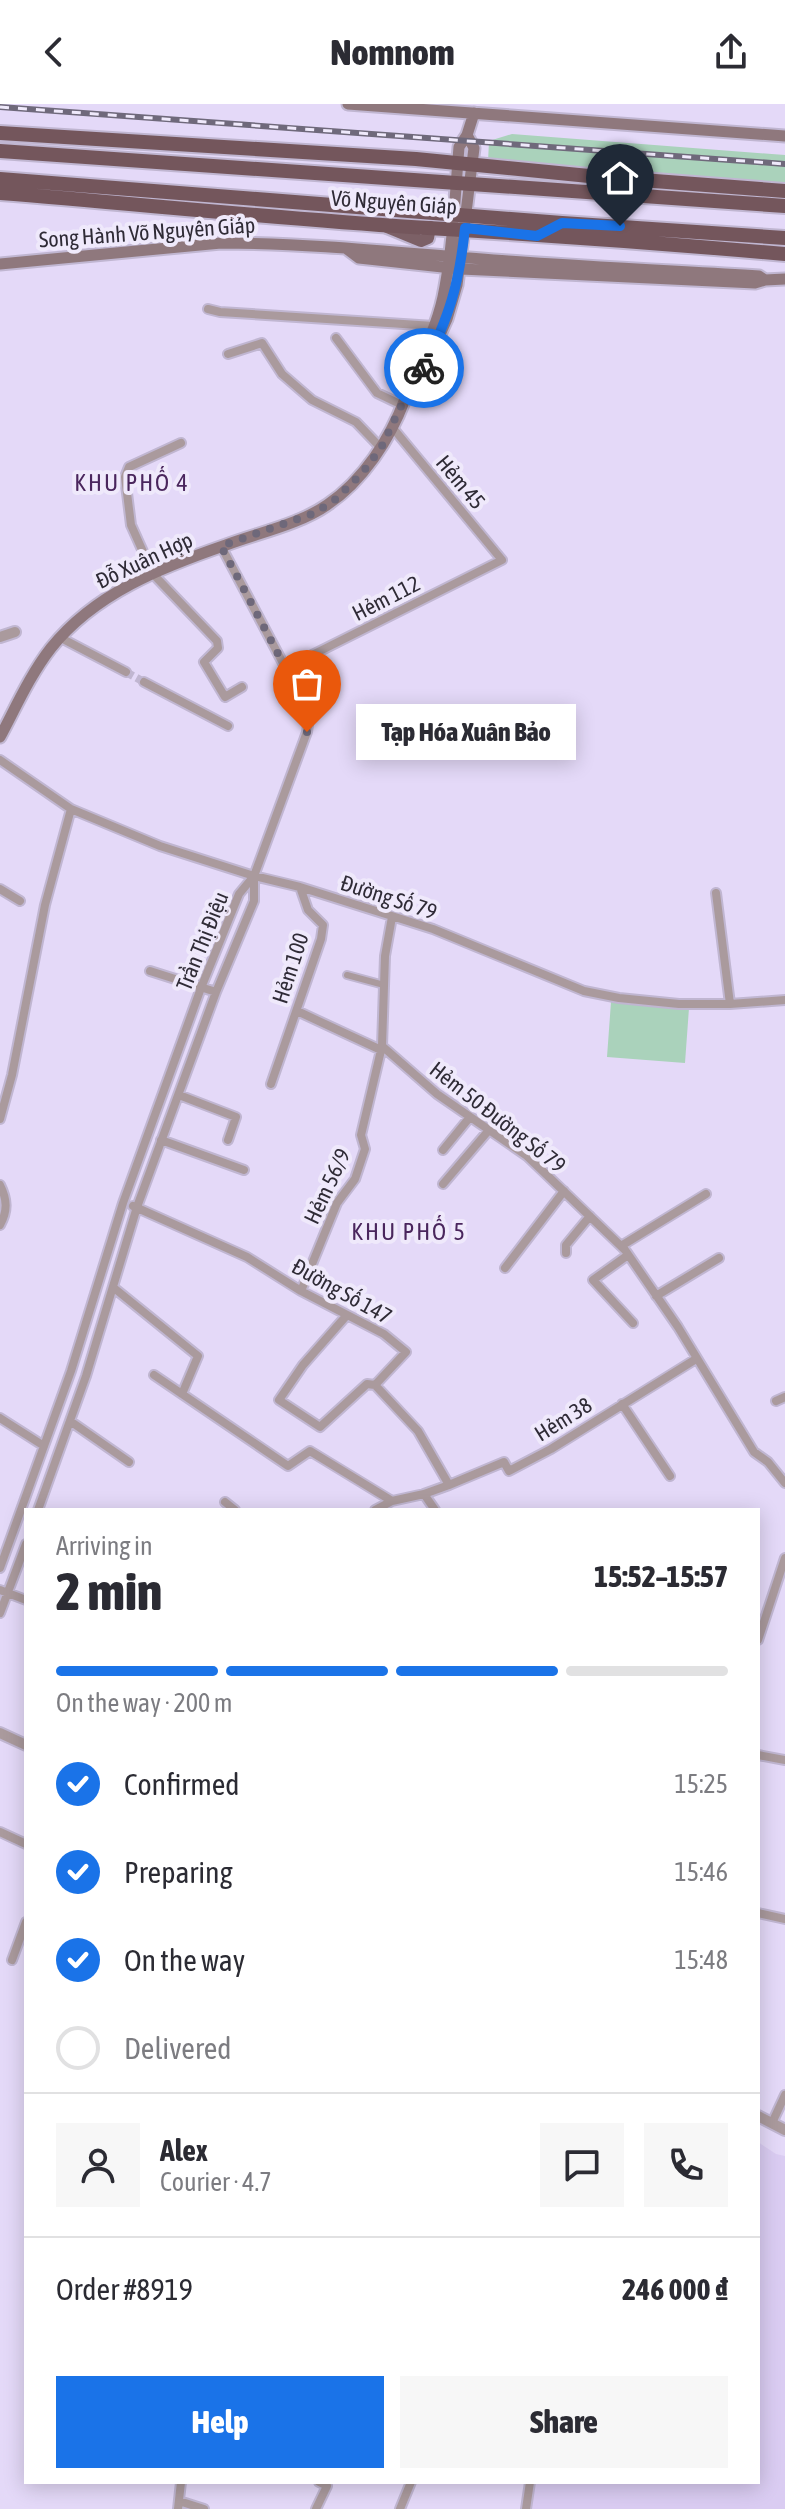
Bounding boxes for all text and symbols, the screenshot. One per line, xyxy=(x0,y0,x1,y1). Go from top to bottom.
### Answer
icon: back xyxy=(32,30,76,74)
icon: share xyxy=(709,30,753,74)
text: Nomnom xyxy=(330,31,455,73)
pin xyxy=(586,144,654,226)
icon: home xyxy=(598,156,642,200)
street label: Võ Nguyên Giáp xyxy=(330,185,458,219)
street label: Song Hành Võ Nguyên Giáp xyxy=(38,211,256,253)
courier xyxy=(384,328,464,408)
icon: bike xyxy=(402,346,446,390)
street label: Hẻm 45 xyxy=(431,450,491,514)
district label: KHU PHỐ 4 xyxy=(74,466,190,496)
street label: Đỗ Xuân Hợp xyxy=(92,526,196,594)
street label: Hẻm 112 xyxy=(348,570,424,626)
pin xyxy=(273,650,341,732)
icon: bag xyxy=(285,662,329,706)
callout: Tạp Hóa Xuân Bảo xyxy=(355,704,575,760)
text: Tạp Hóa Xuân Bảo xyxy=(381,717,551,747)
street label: Đường Số 79 xyxy=(338,869,440,925)
street label: Trần Thị Điệu xyxy=(170,888,234,994)
street label: Hẻm 100 xyxy=(266,929,314,1007)
street label: Hẻm 50 Đường Số 79 xyxy=(425,1056,571,1178)
street label: Hẻm 56/9 xyxy=(298,1144,356,1228)
district label: KHU PHỐ 5 xyxy=(351,1215,467,1245)
street label: Đường Số 147 xyxy=(288,1253,396,1329)
street label: Hẻm 38 xyxy=(530,1391,596,1447)
text: Arriving in xyxy=(56,1531,153,1561)
text: 15:52–15:57 xyxy=(594,1559,728,1593)
text: 2 min xyxy=(56,1561,162,1621)
text: On the way · 200 m xyxy=(56,1688,233,1718)
icon: check xyxy=(56,1762,100,1806)
text: Confirmed xyxy=(124,1767,239,1801)
text: 15:25 xyxy=(674,1769,728,1799)
icon: check xyxy=(56,1850,100,1894)
text: Preparing xyxy=(124,1855,233,1889)
text: 15:46 xyxy=(674,1857,728,1887)
icon: check xyxy=(56,1938,100,1982)
text: On the way xyxy=(124,1943,245,1977)
text: 15:48 xyxy=(674,1945,728,1975)
text: Delivered xyxy=(124,2031,232,2065)
button: person xyxy=(56,2123,140,2207)
button: chat xyxy=(540,2123,624,2207)
button: phone xyxy=(644,2123,728,2207)
text: Alex xyxy=(160,2133,208,2167)
text: Courier · 4.7 xyxy=(160,2167,271,2197)
text: Order #8919 xyxy=(56,2272,193,2306)
text: 246 000 ₫ xyxy=(622,2272,728,2306)
button: Help xyxy=(56,2376,384,2468)
button: Share xyxy=(400,2376,728,2468)

